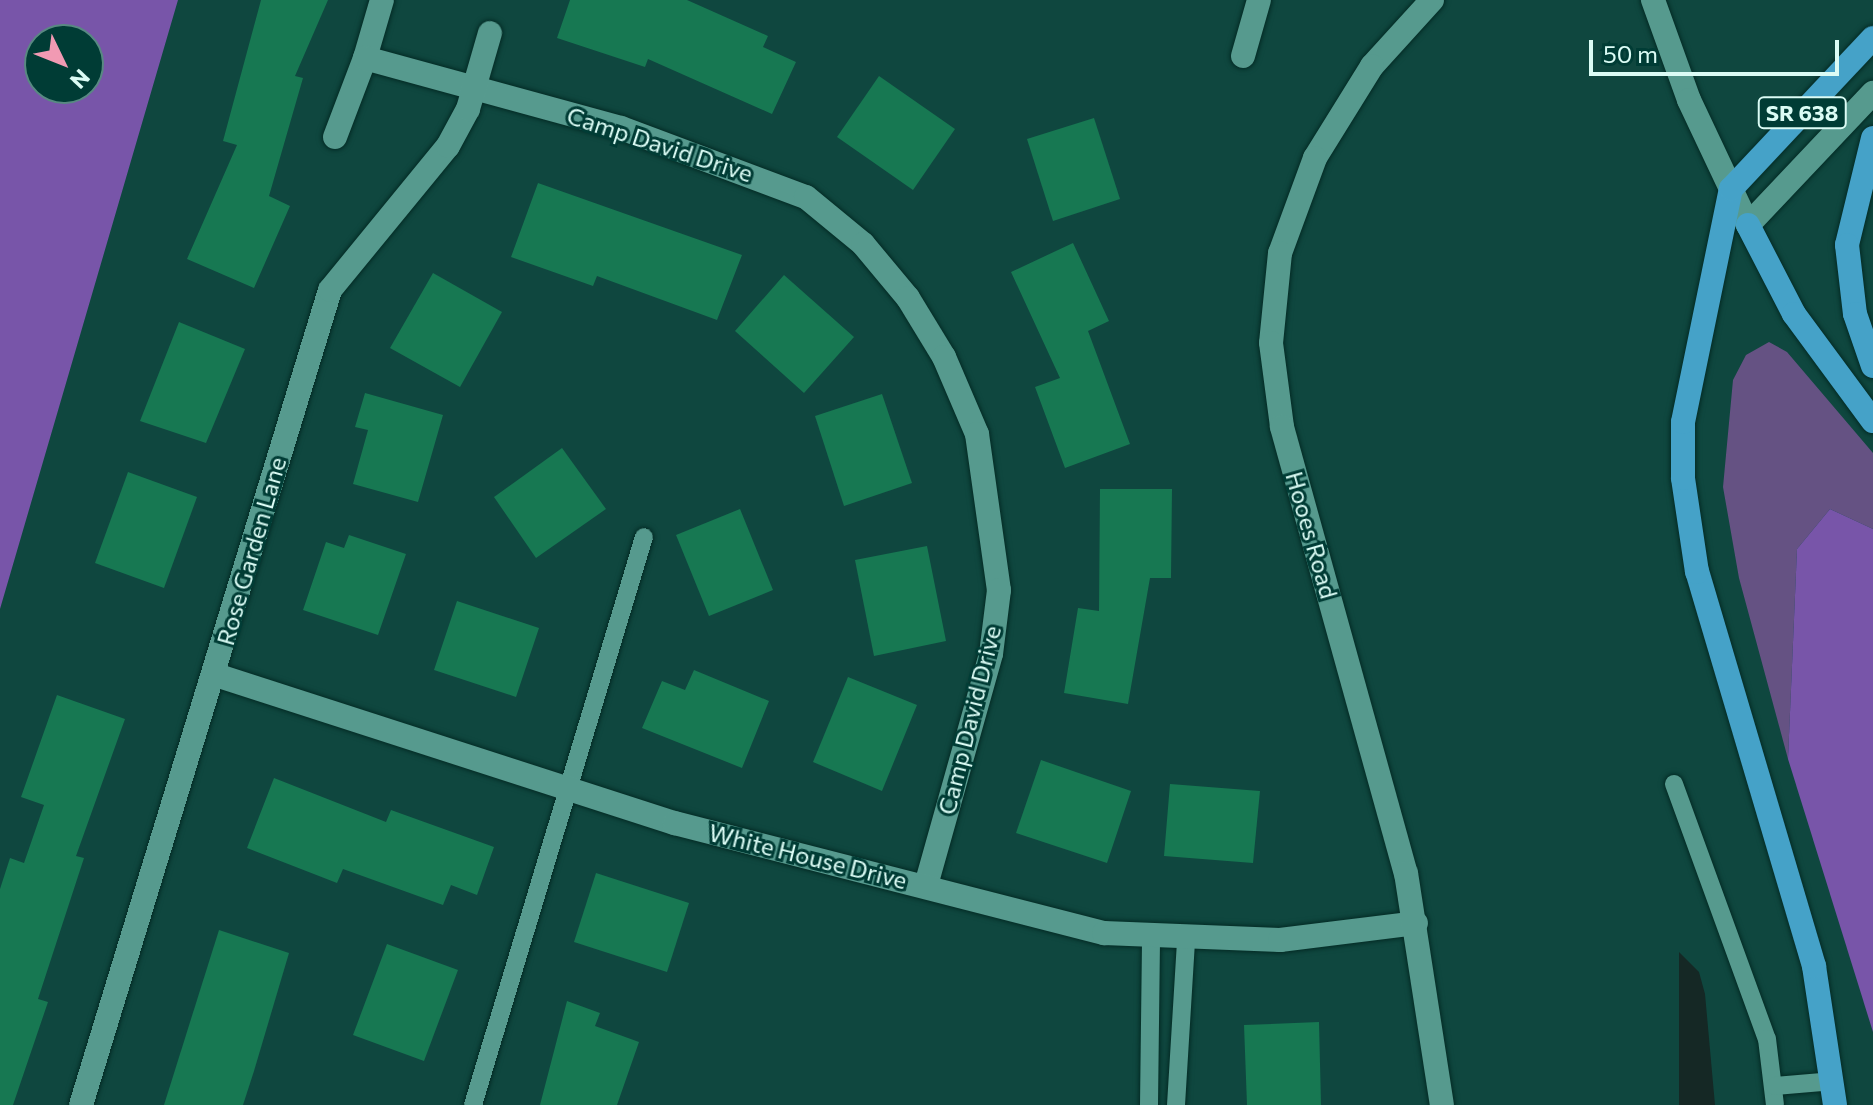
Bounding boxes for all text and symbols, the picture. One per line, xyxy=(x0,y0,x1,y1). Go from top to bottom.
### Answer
north arrow xyxy=(24,24,104,104)
scale bar xyxy=(1593,24,1843,74)
text: 50 m xyxy=(1603,39,1658,68)
text: N xyxy=(65,64,96,95)
road number: SR 638 xyxy=(1756,95,1848,131)
street label: Camp David Drive xyxy=(563,100,757,188)
street label: Rose Garden Lane xyxy=(210,454,292,648)
street label: Hooes Road xyxy=(1280,468,1344,602)
street label: Camp David Drive xyxy=(932,623,1006,817)
street label: White House Drive xyxy=(706,817,910,895)

